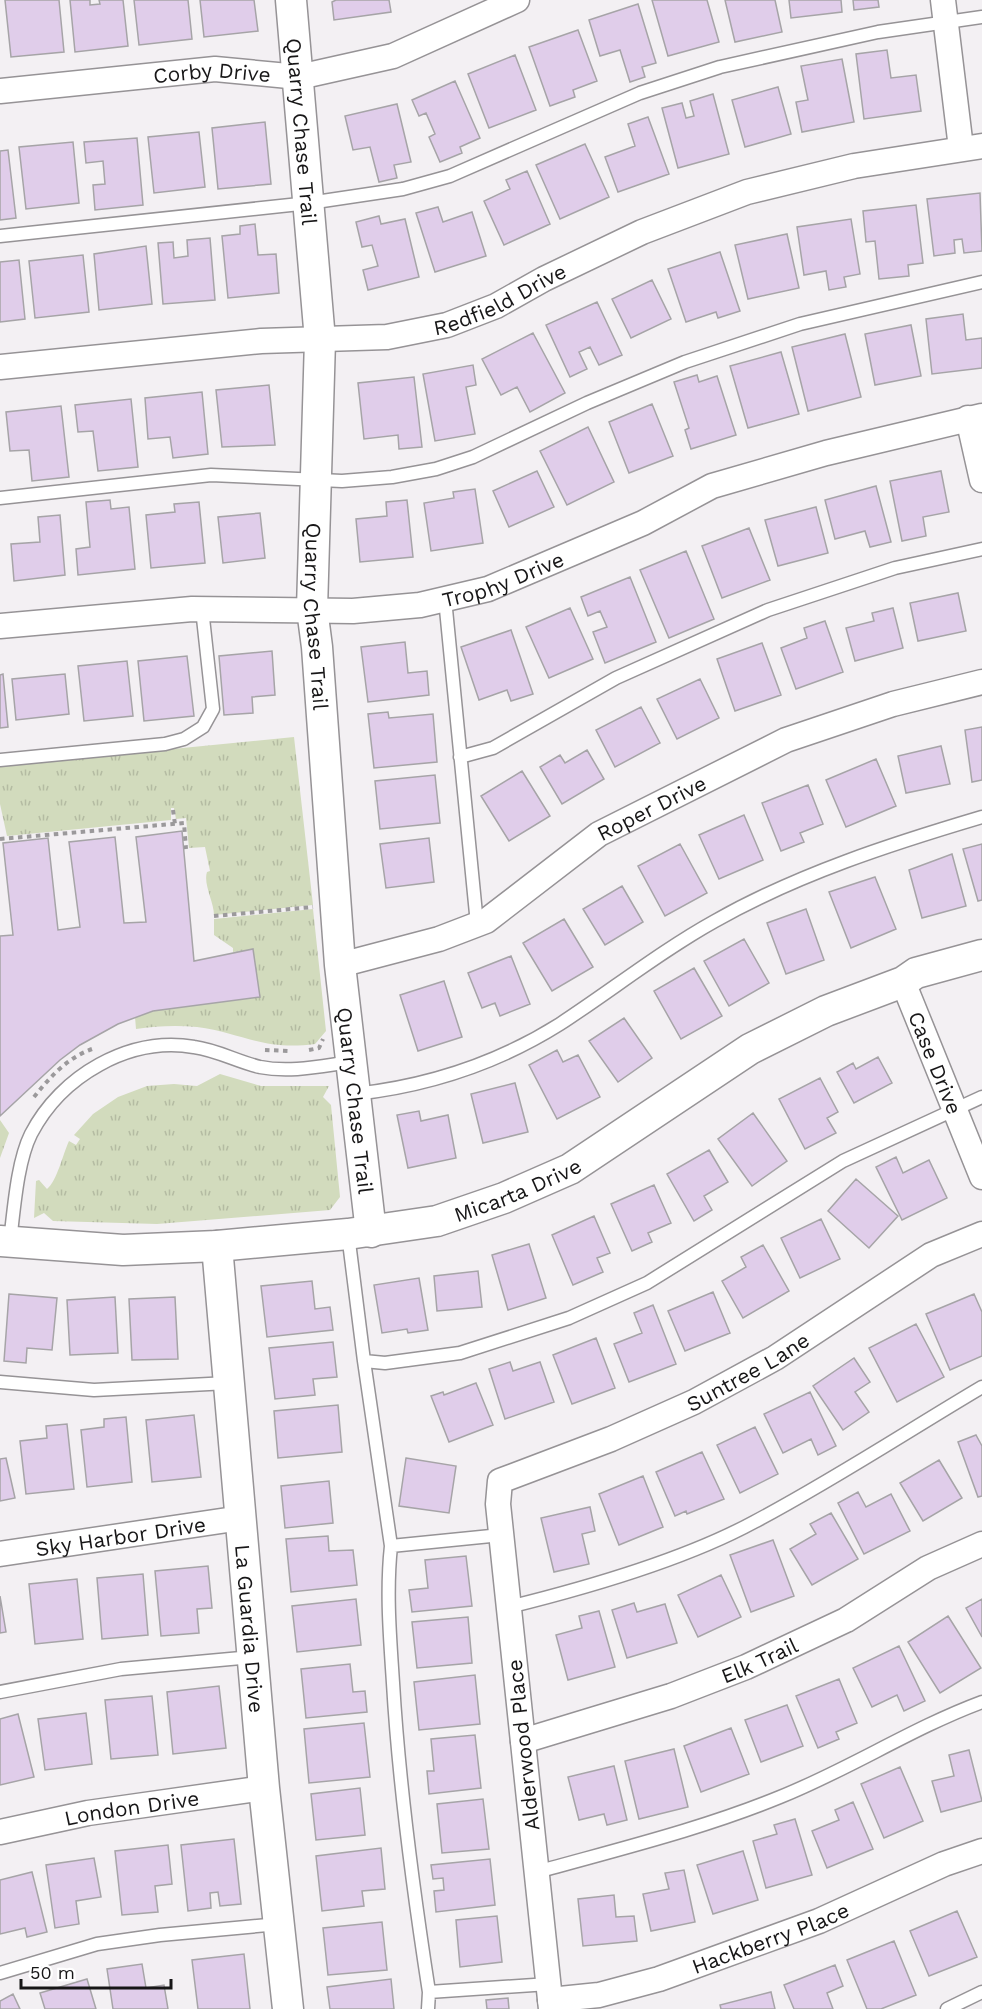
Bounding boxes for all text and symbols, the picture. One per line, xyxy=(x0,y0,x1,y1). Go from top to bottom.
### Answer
street label: Quarry Chase Trail xyxy=(282,37,323,227)
street label: Corby Drive xyxy=(152,56,272,88)
street label: Redfield Drive xyxy=(431,258,570,340)
street label: Quarry Chase Trail xyxy=(299,522,334,712)
street label: Trophy Drive xyxy=(440,546,567,612)
street label: Roper Drive xyxy=(593,770,710,846)
street label: Quarry Chase Trail xyxy=(332,1006,379,1196)
street label: Case Drive xyxy=(904,1007,968,1118)
street label: Micarta Drive xyxy=(451,1153,586,1227)
street label: Suntree Lane xyxy=(682,1327,814,1416)
street label: Sky Harbor Drive xyxy=(34,1511,208,1561)
street label: La Guardia Drive xyxy=(230,1543,270,1714)
street label: Elk Trail xyxy=(717,1632,802,1688)
street label: Alderwood Place xyxy=(502,1658,544,1832)
street label: London Drive xyxy=(62,1785,201,1830)
street label: Hackberry Place xyxy=(688,1897,853,1979)
scale bar xyxy=(21,1952,171,1990)
text: 50 m xyxy=(30,1962,75,1983)

